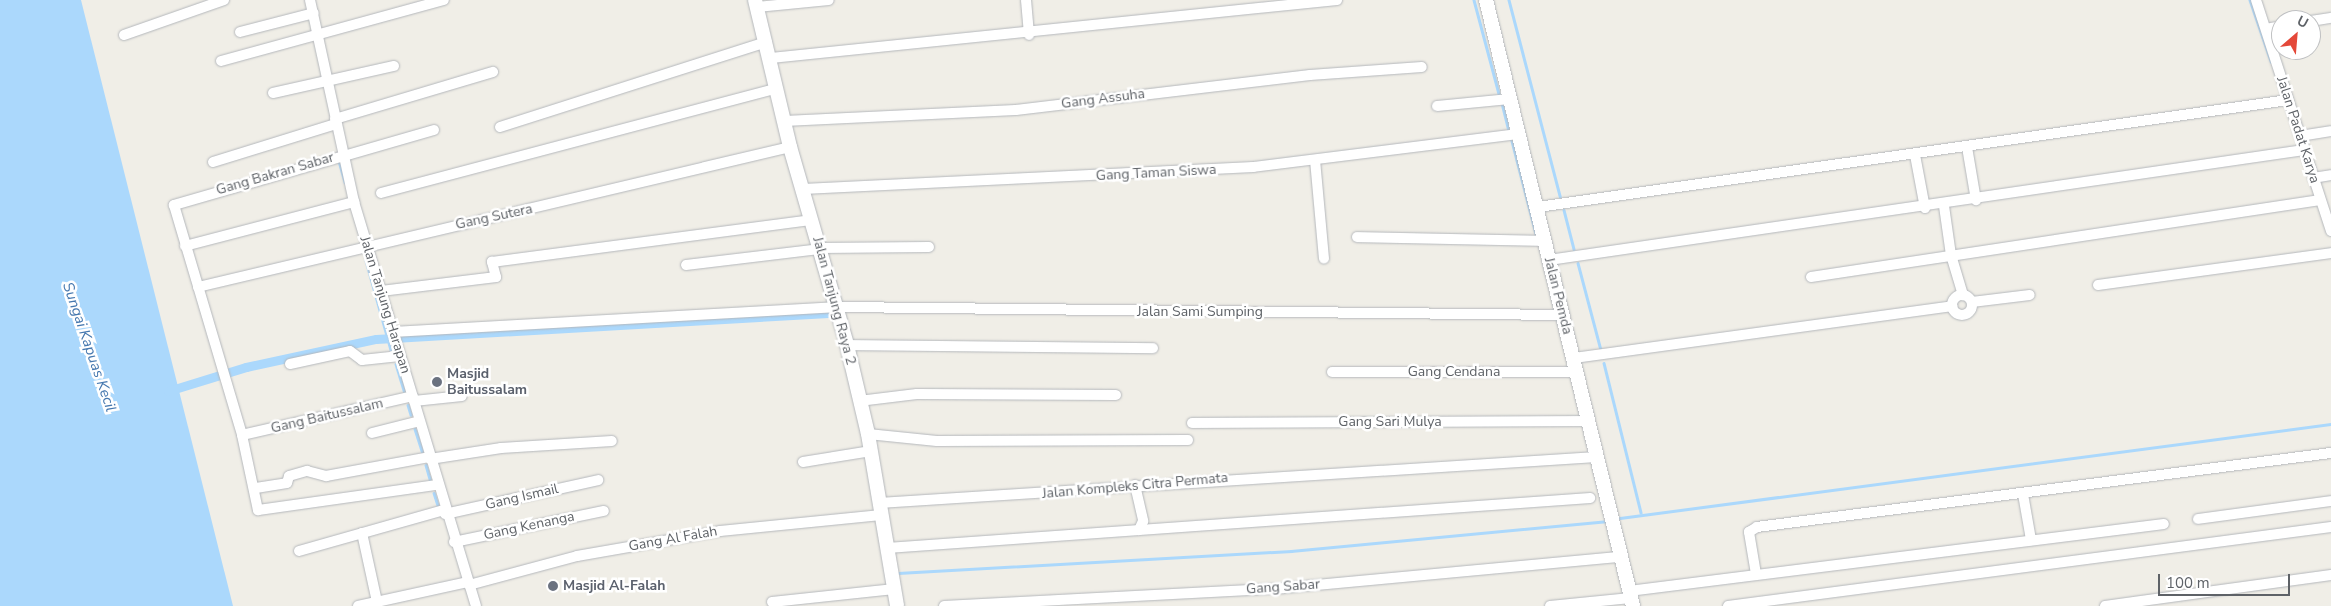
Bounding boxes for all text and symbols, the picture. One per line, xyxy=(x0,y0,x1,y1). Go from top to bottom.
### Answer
north arrow xyxy=(2271,10,2321,60)
text: U xyxy=(2294,11,2312,33)
street label: Jalan Padat Karya xyxy=(2273,75,2323,185)
street label: Gang Assuha xyxy=(1060,86,1146,112)
street label: Gang Bakran Sabar xyxy=(214,149,336,199)
street label: Gang Taman Siswa xyxy=(1095,161,1217,185)
street label: Gang Sutera xyxy=(454,201,534,233)
street label: Jalan Tanjung Harapan xyxy=(356,234,414,376)
street label: Jalan Tanjung Raya 2 xyxy=(809,235,859,367)
street label: Jalan Pemda xyxy=(1540,256,1576,336)
water label: Sungai Kapuas Kecil xyxy=(58,280,120,414)
street label: Jalan Sami Sumping xyxy=(1137,304,1263,320)
street label: Gang Cendana xyxy=(1408,364,1500,380)
place label: Masjid Baitussalam xyxy=(447,366,527,398)
marker: Masjid Baitussalam xyxy=(431,376,443,388)
street label: Gang Baitussalam xyxy=(269,395,385,437)
street label: Gang Sari Mulya xyxy=(1338,414,1442,430)
street label: Jalan Kompleks Citra Permata xyxy=(1041,470,1229,502)
street label: Gang Ismail xyxy=(484,480,560,514)
street label: Gang Kenanga xyxy=(482,508,576,544)
street label: Gang Al Falah xyxy=(627,523,719,555)
scale bar xyxy=(2161,564,2294,596)
text: 100 m xyxy=(2166,573,2210,593)
street label: Gang Sabar xyxy=(1246,576,1320,598)
place label: Masjid Al-Falah xyxy=(563,578,665,594)
marker: Masjid Al-Falah xyxy=(547,580,559,592)

